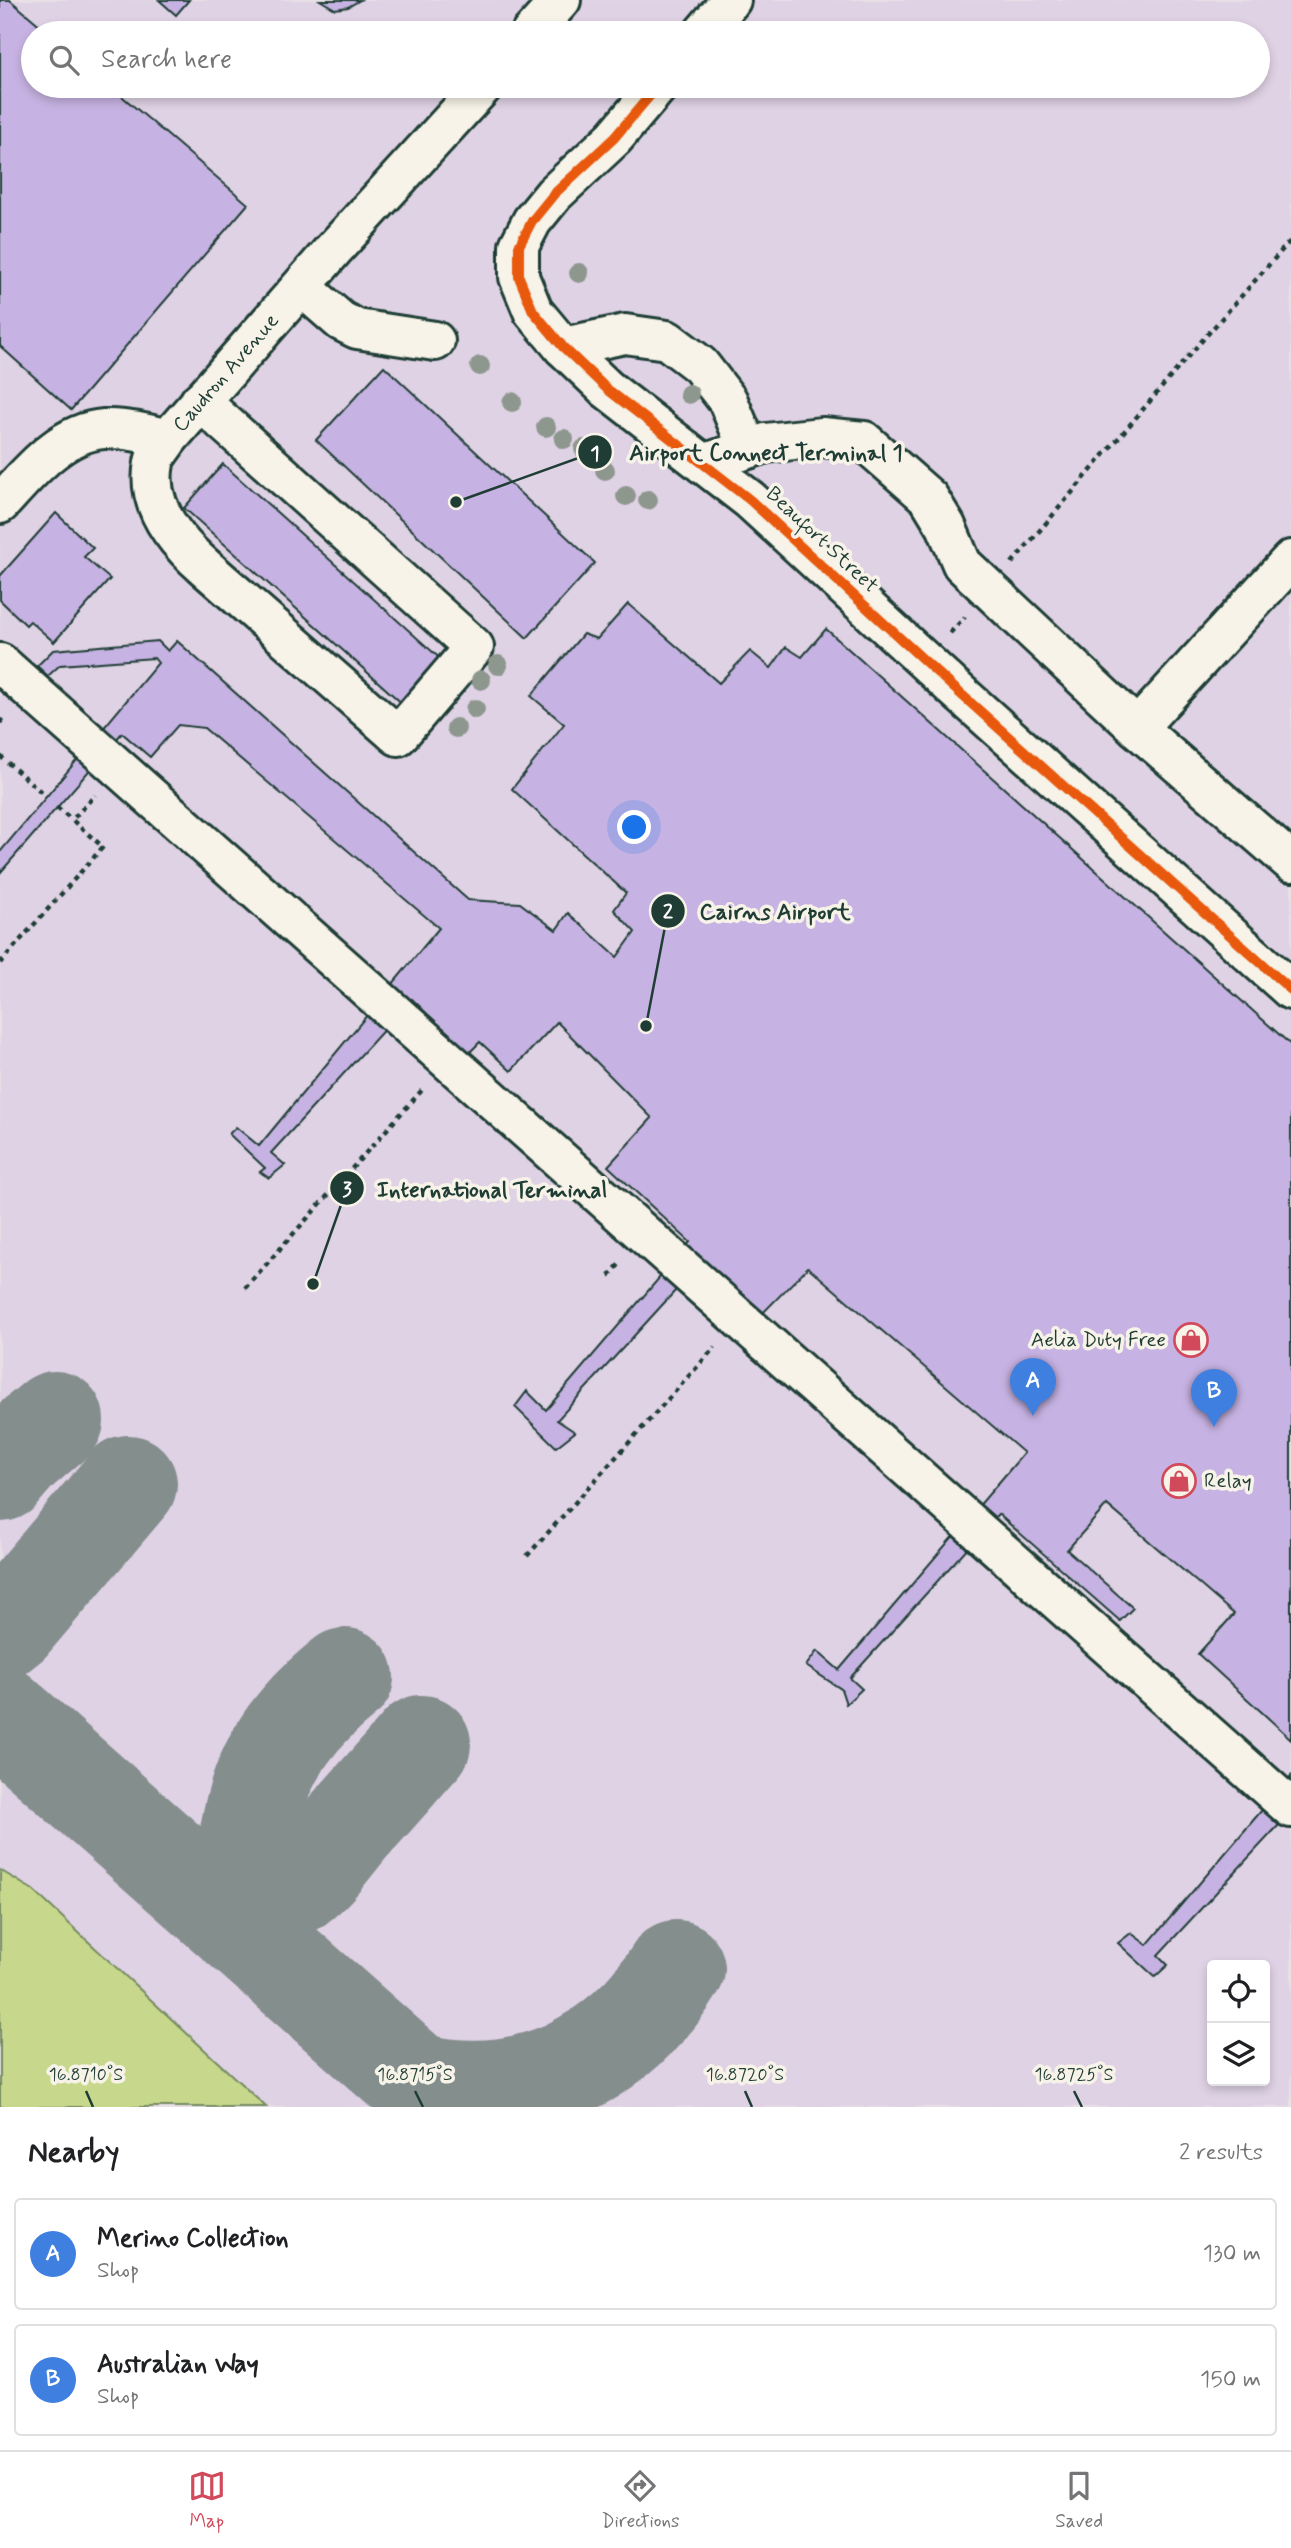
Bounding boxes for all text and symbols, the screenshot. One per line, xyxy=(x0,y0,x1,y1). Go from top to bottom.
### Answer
search box xyxy=(21,21,1270,98)
icon: search xyxy=(45,41,83,79)
text: Search here xyxy=(101,43,232,77)
street label: Caudron Avenue xyxy=(167,308,285,438)
callout: Airport Connect Terminal 1 xyxy=(578,430,919,474)
text: Airport Connect Terminal 1 xyxy=(629,439,903,469)
text: 1 xyxy=(590,440,600,468)
street label: Beaufort Street xyxy=(758,480,884,601)
your location xyxy=(617,810,651,844)
callout: Cairns Airport xyxy=(650,889,864,933)
text: 2 xyxy=(663,898,674,926)
text: Cairns Airport xyxy=(699,898,851,928)
callout: International Terminal xyxy=(329,1166,620,1210)
text: 3 xyxy=(342,1176,352,1204)
text: International Terminal xyxy=(377,1176,607,1206)
shop icon: Aelia Duty Free xyxy=(1172,1321,1210,1359)
place label: Aelia Duty Free xyxy=(1031,1326,1166,1354)
pin: A xyxy=(1010,1358,1056,1416)
pin: B xyxy=(1191,1369,1237,1427)
shop icon: Relay xyxy=(1160,1462,1198,1500)
place label: Relay xyxy=(1204,1467,1252,1495)
map controls xyxy=(1207,1960,1270,2086)
button: locate xyxy=(1207,1960,1270,2023)
button: layers xyxy=(1207,2023,1270,2086)
text: 16.8710°S xyxy=(49,2063,123,2087)
text: 16.8715°S xyxy=(377,2063,453,2087)
text: 16.8720°S xyxy=(706,2063,784,2087)
text: 16.8725°S xyxy=(1034,2063,1114,2087)
text: Nearby xyxy=(28,2133,119,2172)
text: 2 results xyxy=(1179,2138,1263,2168)
text: Merino Collection xyxy=(97,2222,289,2256)
text: A xyxy=(45,2239,61,2269)
text: 130 m xyxy=(1203,2239,1261,2269)
text: Shop xyxy=(97,2256,139,2286)
text: Australian Way xyxy=(97,2348,259,2382)
text: B xyxy=(46,2365,60,2395)
text: 150 m xyxy=(1200,2365,1261,2395)
text: Shop xyxy=(97,2382,139,2412)
tab: Map xyxy=(188,2467,226,2534)
tab: Directions xyxy=(601,2467,680,2534)
tab: Saved xyxy=(1055,2467,1103,2534)

